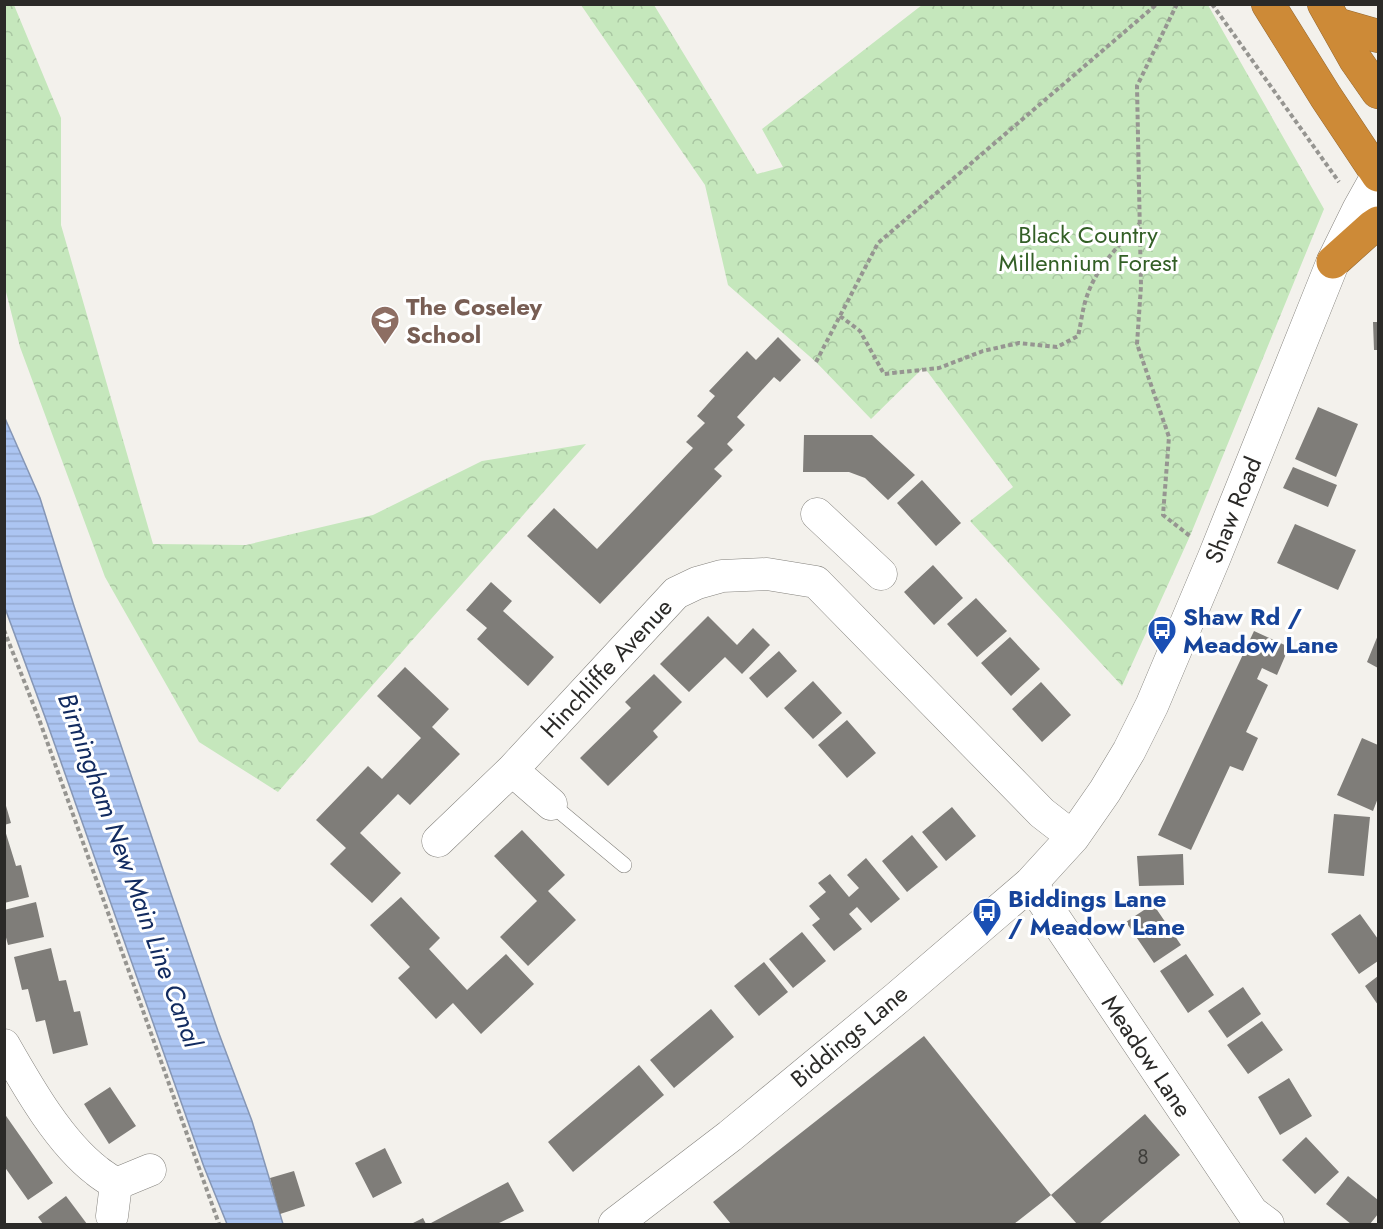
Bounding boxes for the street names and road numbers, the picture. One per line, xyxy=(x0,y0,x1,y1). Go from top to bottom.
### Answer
street label: Shaw Road xyxy=(1196,451,1270,569)
street label: Hinchliffe Avenue xyxy=(532,590,680,746)
street label: Biddings Lane xyxy=(783,976,915,1096)
street label: Meadow Lane xyxy=(1093,988,1201,1124)

